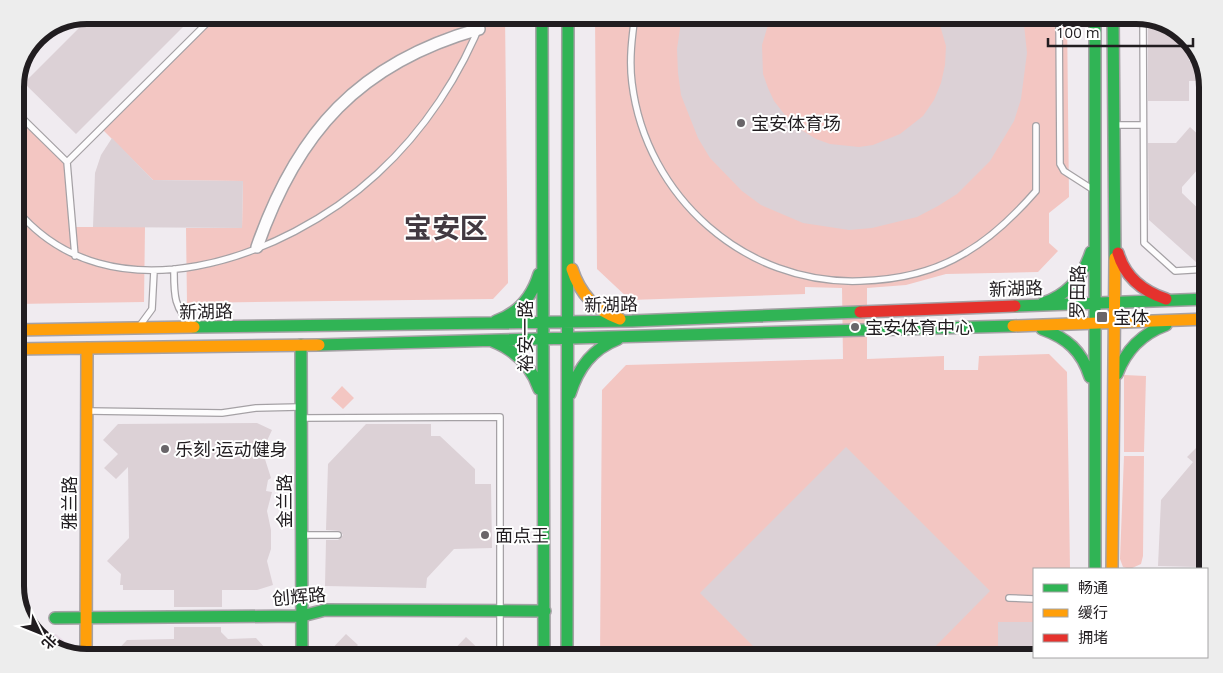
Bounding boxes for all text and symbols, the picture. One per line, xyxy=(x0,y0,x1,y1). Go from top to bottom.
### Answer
scale bar xyxy=(1048,15,1193,47)
text: 100 m xyxy=(1056,22,1100,42)
place label: 宝安体育场 xyxy=(751,111,841,135)
marker: 宝安体育场 xyxy=(735,117,747,129)
district label: 宝安区 xyxy=(404,208,488,246)
street label: 罗田路 xyxy=(1065,265,1089,319)
street label: 新湖路 xyxy=(989,275,1043,301)
street label: 新湖路 xyxy=(584,292,638,316)
street label: 新湖路 xyxy=(179,299,233,323)
street label: 裕安一路 xyxy=(513,300,537,372)
place label: 宝体 xyxy=(1113,305,1149,329)
marker: 宝体 xyxy=(1095,310,1109,324)
place label: 宝安体育中心 xyxy=(865,315,973,339)
marker: 宝安体育中心 xyxy=(849,321,861,333)
place label: 乐刻·运动健身 xyxy=(175,437,288,461)
marker: 乐刻·运动健身 xyxy=(159,443,171,455)
street label: 金兰路 xyxy=(272,474,296,528)
street label: 雅兰路 xyxy=(57,476,81,530)
place label: 面点王 xyxy=(495,523,549,547)
marker: 面点王 xyxy=(479,529,491,541)
legend xyxy=(1033,568,1208,658)
text: 畅通 xyxy=(1078,577,1108,597)
street label: 创辉路 xyxy=(271,582,327,610)
text: 缓行 xyxy=(1078,602,1108,622)
north arrow xyxy=(15,608,65,658)
text: 拥堵 xyxy=(1078,627,1108,647)
text: 北 xyxy=(38,631,62,654)

